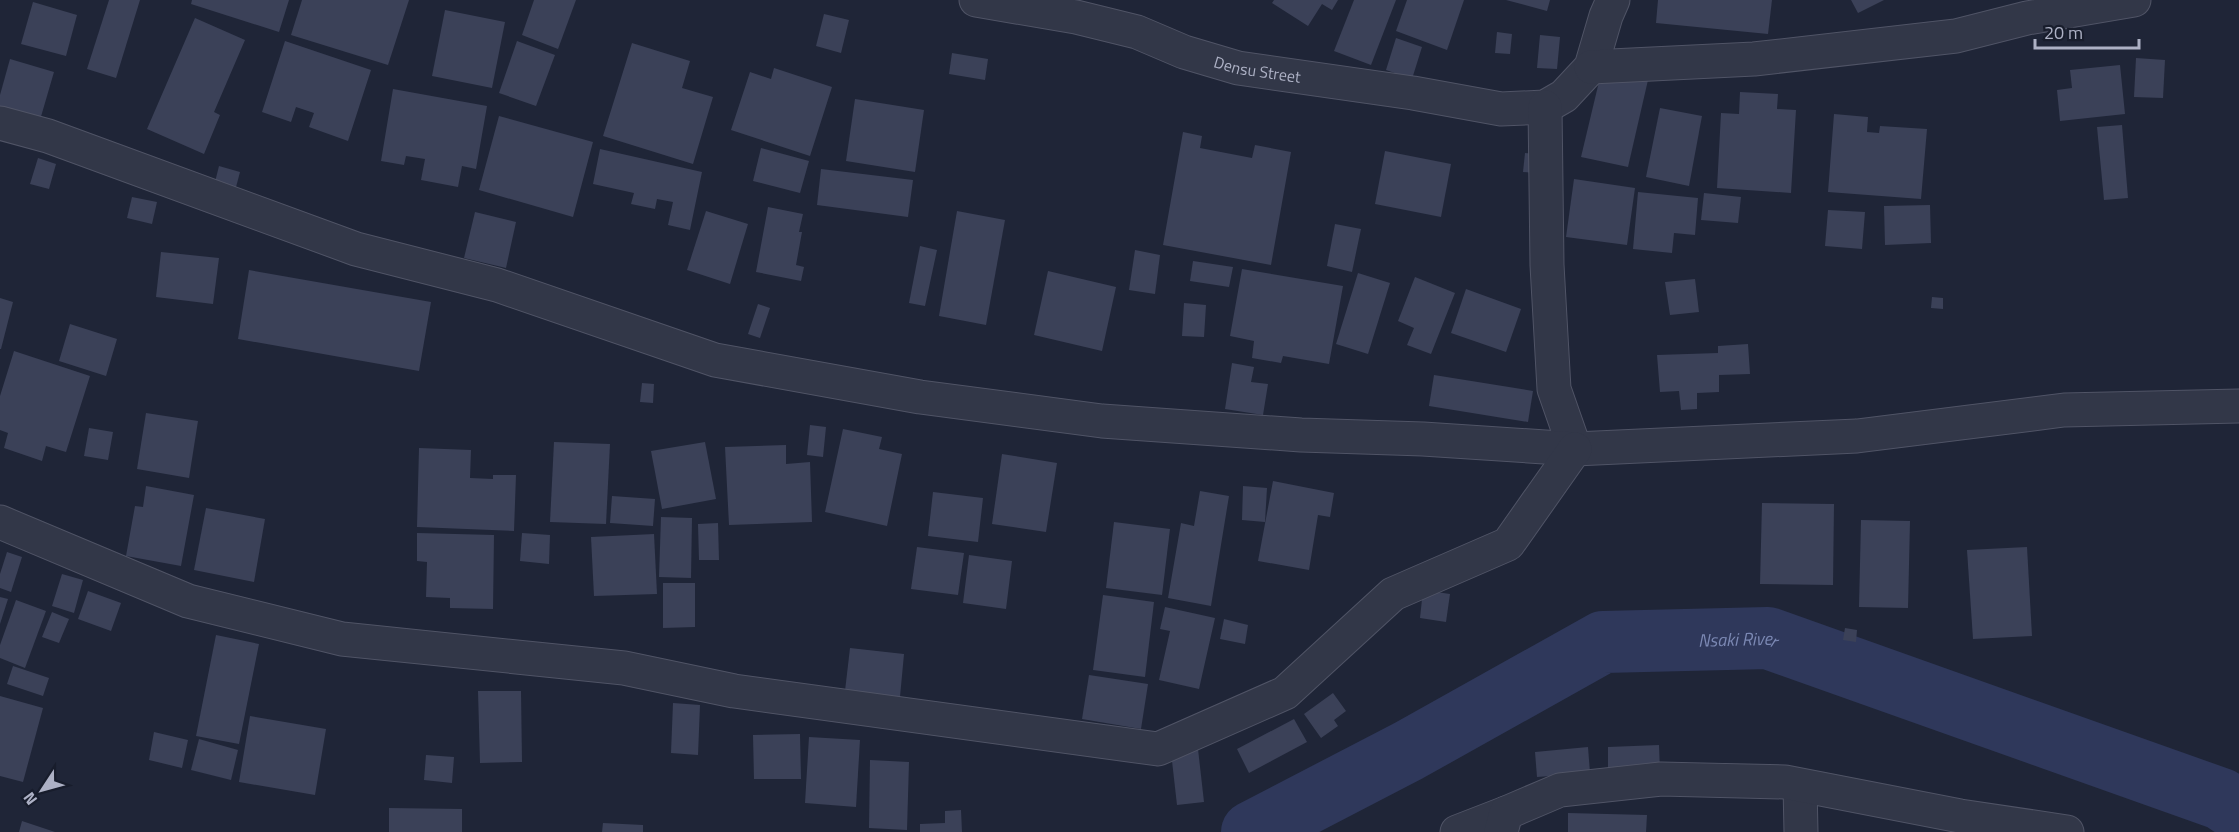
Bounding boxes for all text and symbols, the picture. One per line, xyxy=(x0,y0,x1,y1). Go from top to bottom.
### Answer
scale bar xyxy=(2035,12,2138,50)
text: 20 m xyxy=(2044,19,2083,46)
street label: Densu Street xyxy=(1211,50,1303,89)
water label: Nsaki River xyxy=(1698,624,1784,655)
north arrow xyxy=(12,760,72,820)
text: N xyxy=(17,787,43,810)

